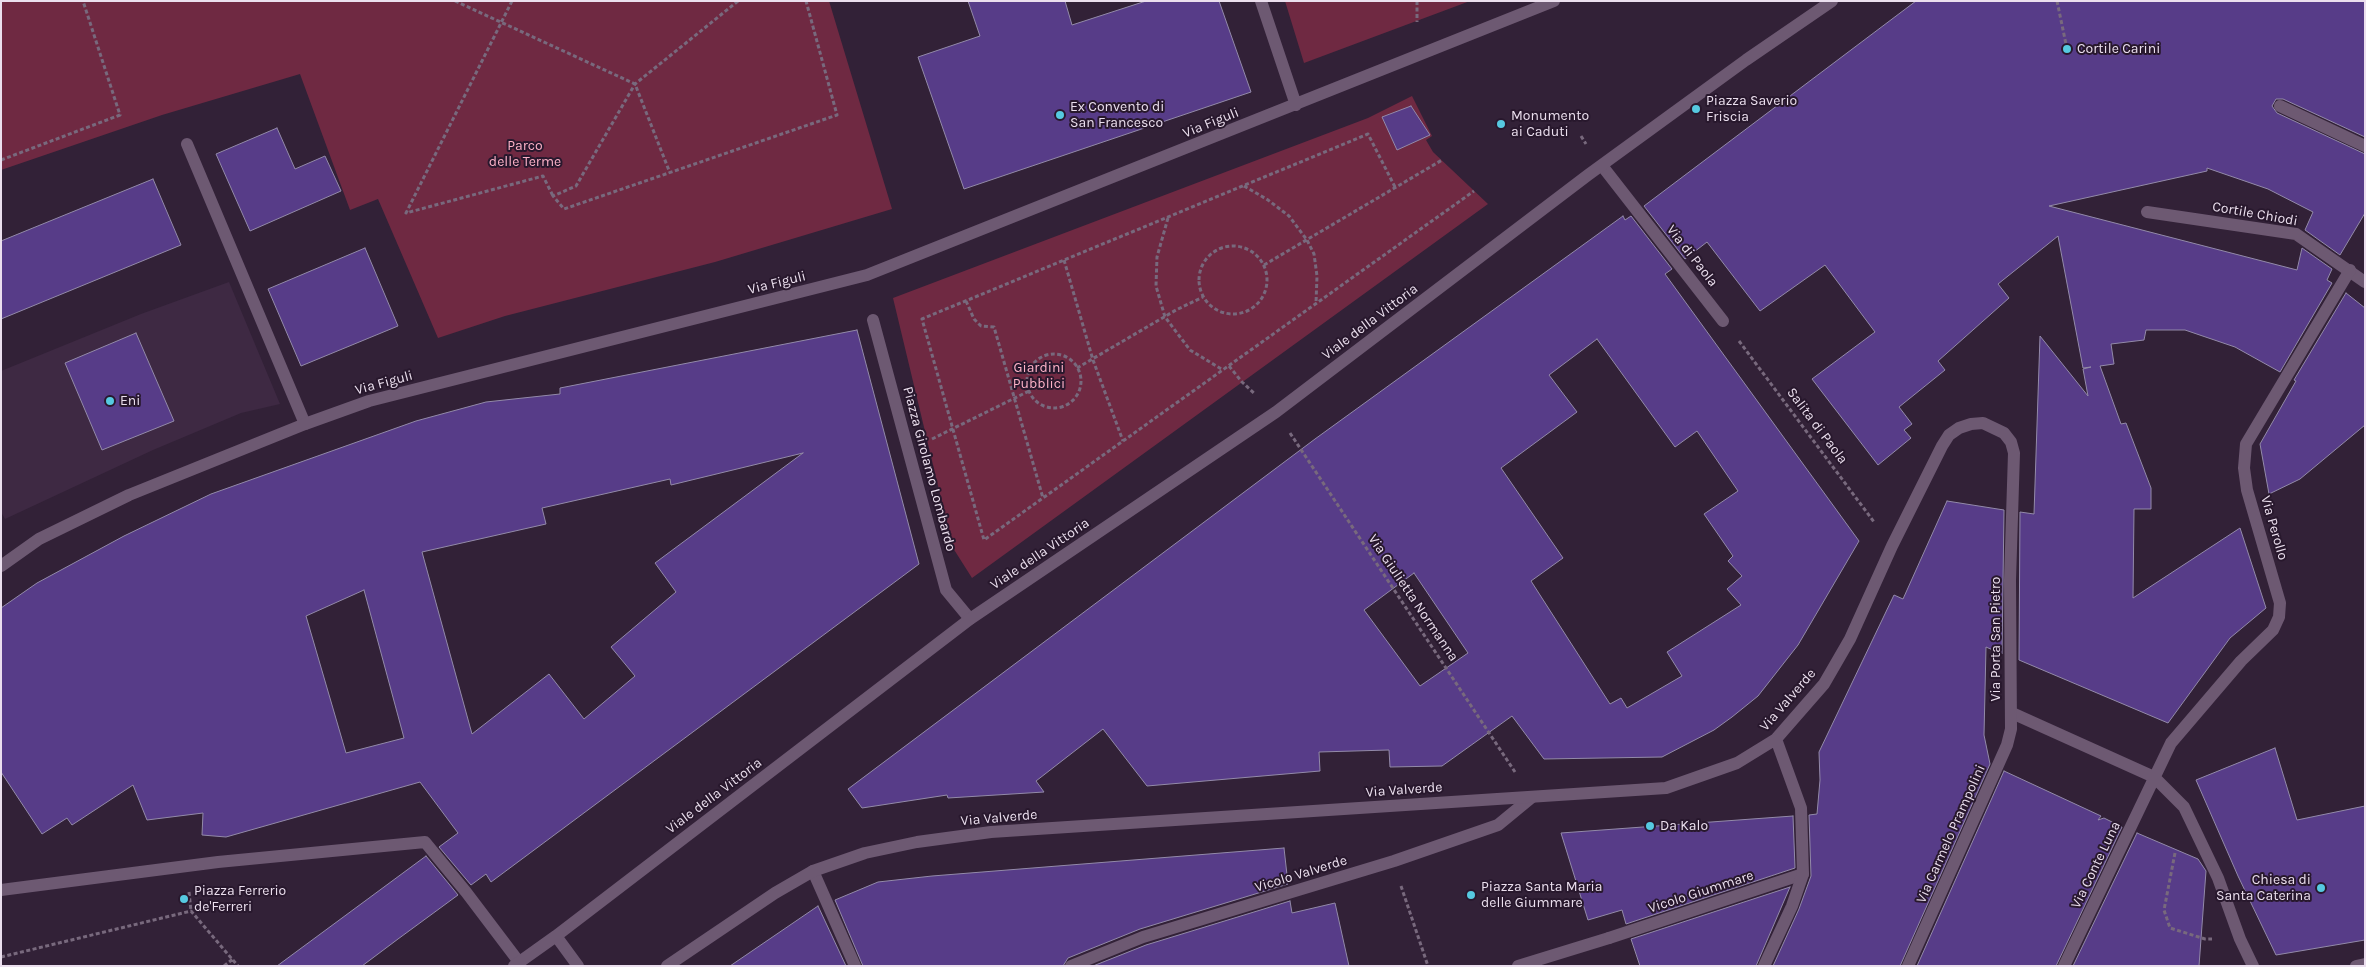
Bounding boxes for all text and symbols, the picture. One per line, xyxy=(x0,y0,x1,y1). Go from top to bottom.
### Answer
place label: Cortile Carini xyxy=(2077,41,2160,57)
marker: Cortile Carini xyxy=(2061,43,2073,55)
place label: Piazza Saverio Friscia xyxy=(1706,93,1797,125)
place label: Ex Convento di San Francesco xyxy=(1070,99,1164,132)
marker: Piazza Saverio Friscia xyxy=(1690,103,1702,115)
street label: Via Figuli xyxy=(1180,104,1242,142)
place label: Monumento ai Caduti xyxy=(1511,108,1589,140)
marker: Ex Convento di San Francesco xyxy=(1054,109,1066,121)
marker: Monumento ai Caduti xyxy=(1495,118,1507,130)
park label: Parco delle Terme xyxy=(489,138,561,170)
street label: Cortile Chiodi xyxy=(2211,198,2299,230)
street label: Via di Paola xyxy=(1663,222,1721,290)
street label: Via Figuli xyxy=(746,268,808,298)
street label: Viale della Vittoria xyxy=(1319,280,1421,364)
park label: Giardini Pubblici xyxy=(1013,360,1065,392)
street label: Via Figuli xyxy=(353,367,415,399)
street label: Piazza Girolamo Lombardo xyxy=(899,385,959,553)
street label: Salita di Paola xyxy=(1783,385,1851,467)
place label: Eni xyxy=(120,393,140,409)
marker: Eni xyxy=(104,395,116,407)
street label: Via Perollo xyxy=(2257,494,2291,562)
street label: Viale della Vittoria xyxy=(987,515,1093,593)
street label: Via Giulietta Normanna xyxy=(1364,531,1462,665)
street label: Via Porta San Pietro xyxy=(1988,577,2004,701)
street label: Via Valverde xyxy=(1756,665,1820,735)
street label: Viale della Vittoria xyxy=(663,754,765,838)
street label: Via Carmelo Prampolini xyxy=(1913,762,1989,906)
street label: Via Valverde xyxy=(1365,779,1443,801)
street label: Via Valverde xyxy=(960,806,1038,830)
place label: Da Kalo xyxy=(1660,818,1708,834)
street label: Via Conte Luna xyxy=(2068,819,2124,911)
marker: Da Kalo xyxy=(1644,820,1656,832)
street label: Vicolo Valverde xyxy=(1253,852,1349,896)
street label: Vicolo Giummare xyxy=(1646,867,1756,917)
place label: Chiesa di Santa Caterina xyxy=(2216,872,2311,904)
place label: Piazza Santa Maria delle Giummare xyxy=(1481,879,1602,912)
marker: Chiesa di Santa Caterina xyxy=(2315,882,2327,894)
place label: Piazza Ferrerio de'Ferreri xyxy=(194,883,286,916)
marker: Piazza Santa Maria delle Giummare xyxy=(1465,889,1477,901)
marker: Piazza Ferrerio de'Ferreri xyxy=(178,893,190,905)

